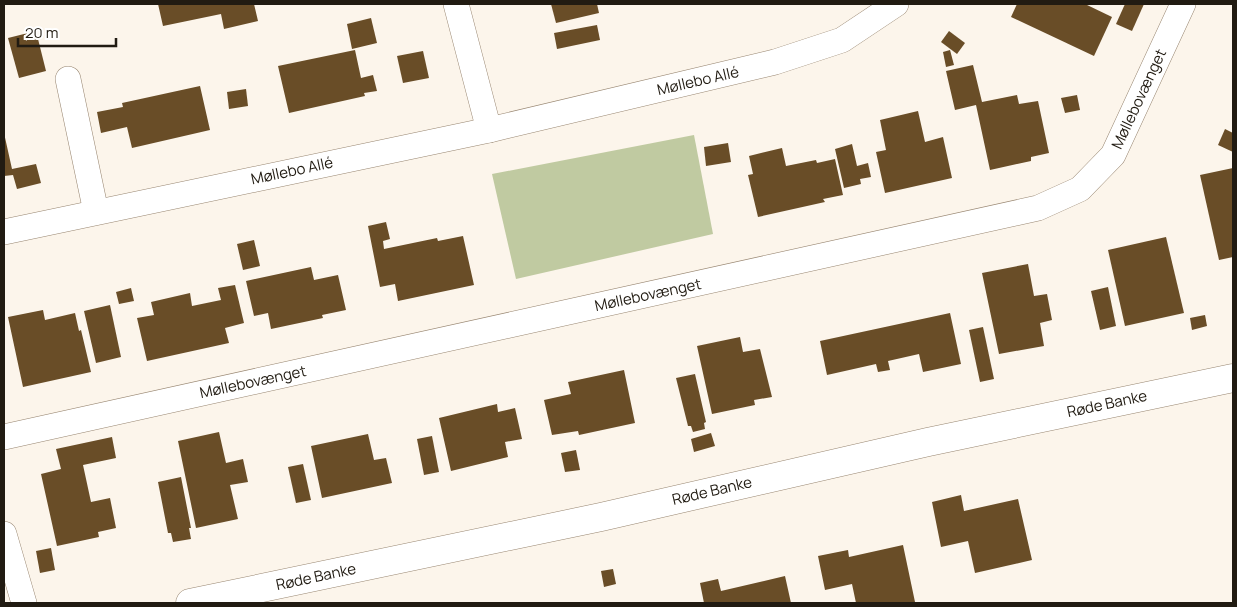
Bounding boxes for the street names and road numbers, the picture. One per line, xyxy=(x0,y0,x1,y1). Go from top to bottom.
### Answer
street label: Møllebovænget xyxy=(1106,45,1171,152)
street label: Møllebo Allé xyxy=(655,61,741,100)
street label: Møllebo Allé xyxy=(249,152,335,189)
street label: Møllebovænget xyxy=(593,273,703,316)
street label: Møllebovænget xyxy=(198,360,308,403)
street label: Røde Banke xyxy=(1065,385,1149,422)
street label: Røde Banke xyxy=(670,471,754,510)
street label: Røde Banke xyxy=(274,558,358,595)

